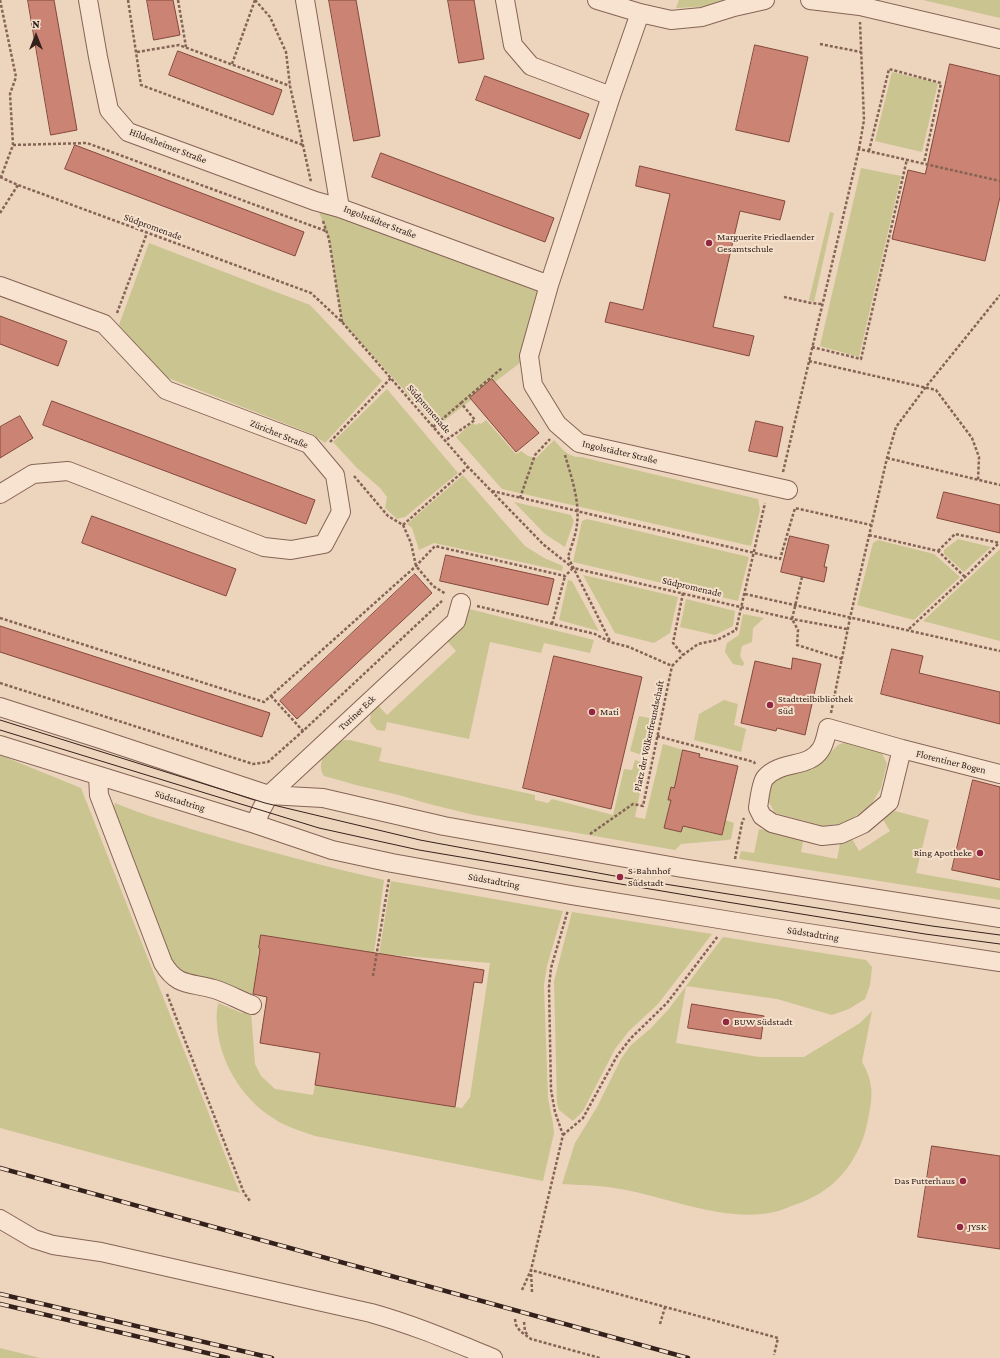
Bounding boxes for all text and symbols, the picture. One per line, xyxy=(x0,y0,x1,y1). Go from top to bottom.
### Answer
north arrow xyxy=(16,16,56,56)
text: N xyxy=(32,18,40,30)
street label: Hildesheimer Straße xyxy=(128,126,208,166)
street label: Ingolstädter Straße xyxy=(342,203,418,241)
street label: Südpromenade xyxy=(122,211,184,243)
place label: Marguerite Friedlaender Gesamtschule xyxy=(717,231,814,254)
marker: Marguerite Friedlaender Gesamtschule xyxy=(704,238,714,248)
street label: Südpromenade xyxy=(405,382,453,436)
street label: Züricher Straße xyxy=(248,417,310,451)
street label: Ingolstädter Straße xyxy=(581,438,659,466)
street label: Südpromenade xyxy=(661,574,723,600)
street label: Platz der Völkerfreundschaft xyxy=(631,679,667,793)
street label: Turiner Eck xyxy=(336,693,378,733)
place label: Stadtteilbibliothek Süd xyxy=(778,693,853,716)
marker: Stadtteilbibliothek Süd xyxy=(765,700,775,710)
place label: Mati xyxy=(600,706,619,718)
marker: Mati xyxy=(587,707,597,717)
street label: Florentiner Bogen xyxy=(915,748,987,776)
street label: Südstadtring xyxy=(153,788,207,814)
place label: Ring Apotheke xyxy=(914,847,972,859)
marker: Ring Apotheke xyxy=(975,848,985,858)
place label: S-Bahnhof Südstadt xyxy=(628,865,670,888)
street label: Südstadtring xyxy=(467,871,521,891)
marker: S-Bahnhof Südstadt xyxy=(615,872,625,882)
street label: Südstadtring xyxy=(786,924,840,944)
place label: BUW Südstadt xyxy=(734,1016,793,1028)
marker: BUW Südstadt xyxy=(721,1017,731,1027)
place label: Das Futterhaus xyxy=(894,1175,955,1187)
marker: Das Futterhaus xyxy=(958,1176,968,1186)
place label: JYSK xyxy=(968,1221,987,1233)
marker: JYSK xyxy=(955,1222,965,1232)

